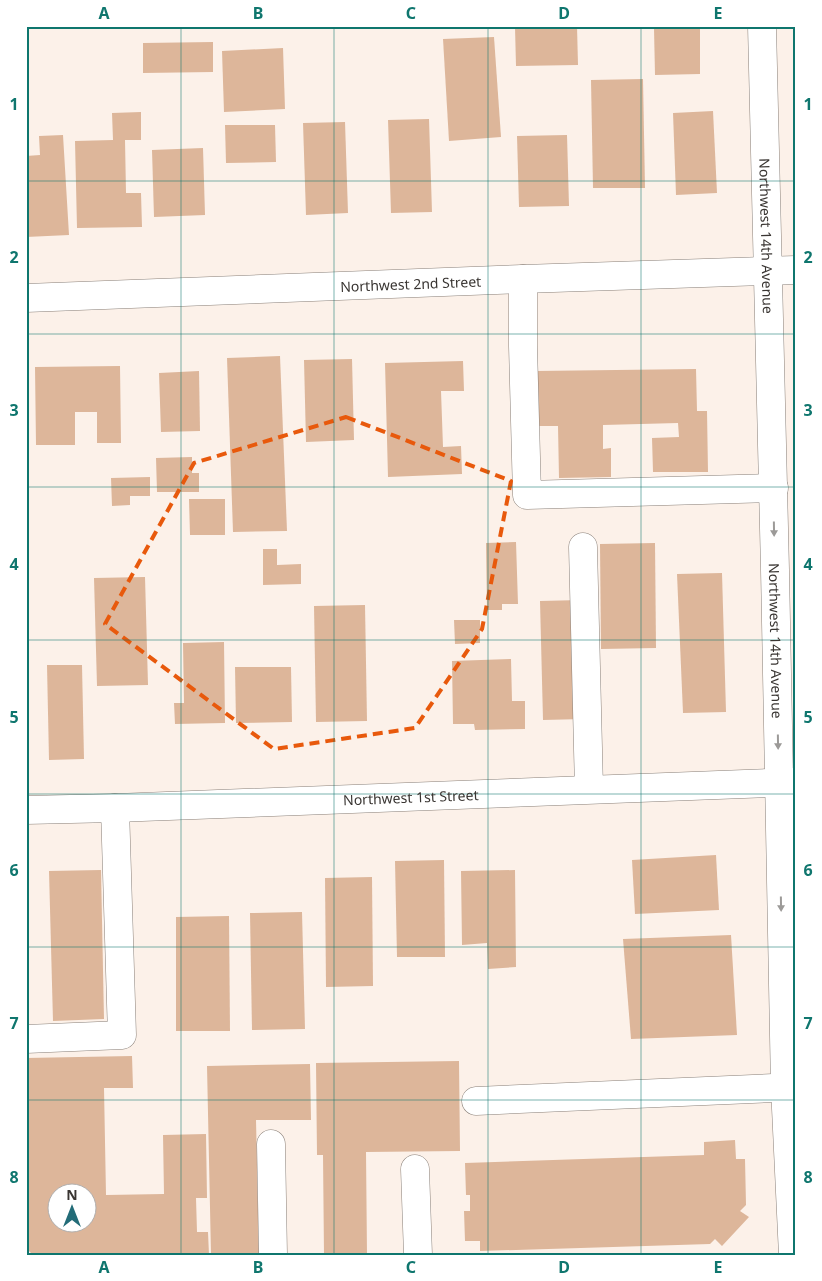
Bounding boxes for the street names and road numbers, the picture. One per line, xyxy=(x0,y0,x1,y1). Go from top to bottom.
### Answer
street label: Northwest 14th Avenue xyxy=(756,158,778,314)
street label: Northwest 2nd Street xyxy=(340,271,482,295)
street label: Northwest 14th Avenue xyxy=(765,563,787,719)
street label: Northwest 1st Street xyxy=(343,785,479,809)

